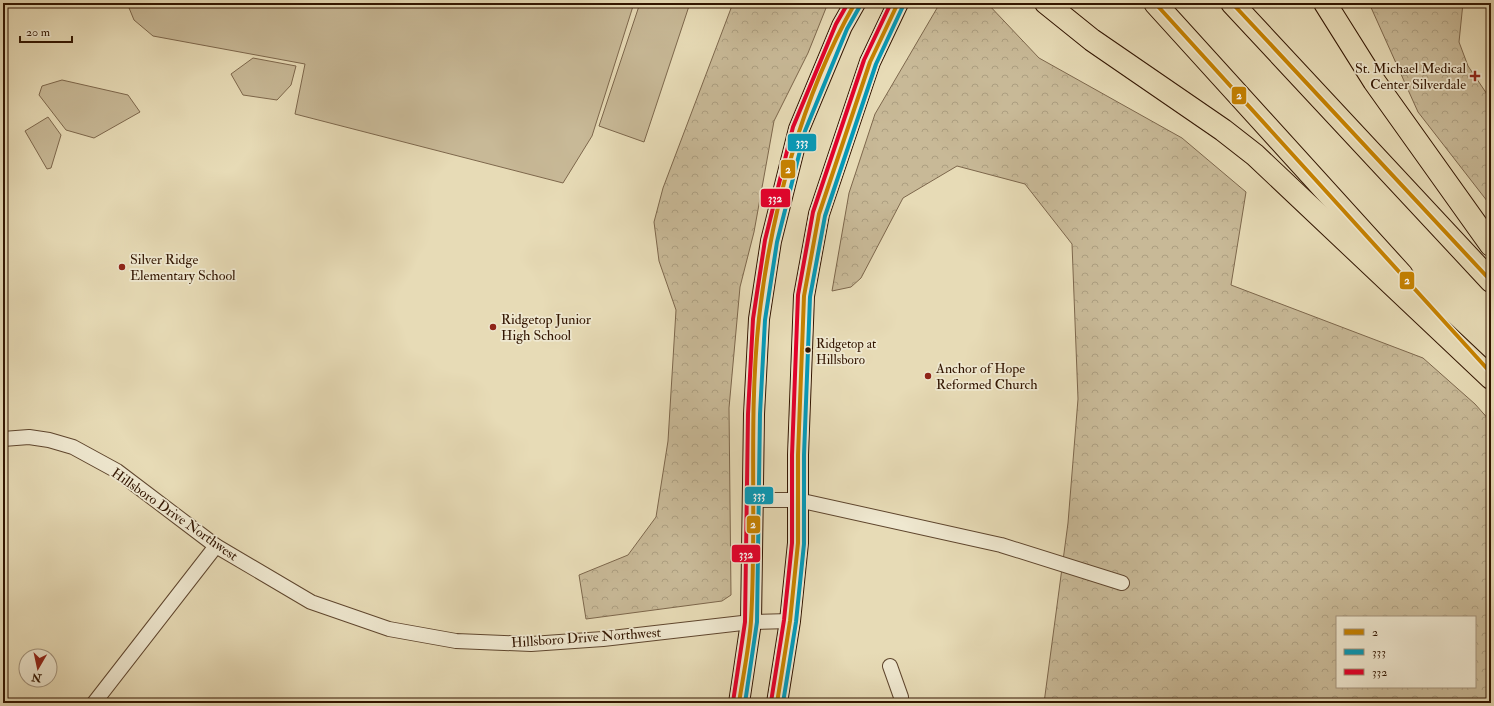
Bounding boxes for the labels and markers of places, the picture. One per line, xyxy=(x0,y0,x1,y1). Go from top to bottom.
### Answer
place label: St. Michael Medical Center Silverdale xyxy=(1355,60,1466,93)
marker: St. Michael Medical Center Silverdale xyxy=(1469,70,1481,82)
place label: Silver Ridge Elementary School xyxy=(130,251,236,285)
marker: Silver Ridge Elementary School xyxy=(117,262,127,272)
place label: Ridgetop Junior High School xyxy=(501,311,592,344)
marker: Ridgetop Junior High School xyxy=(488,322,498,332)
place label: Ridgetop at Hillsboro xyxy=(816,336,876,368)
marker: Ridgetop at Hillsboro xyxy=(803,345,813,355)
place label: Anchor of Hope Reformed Church xyxy=(935,360,1038,393)
marker: Anchor of Hope Reformed Church xyxy=(923,371,933,381)

